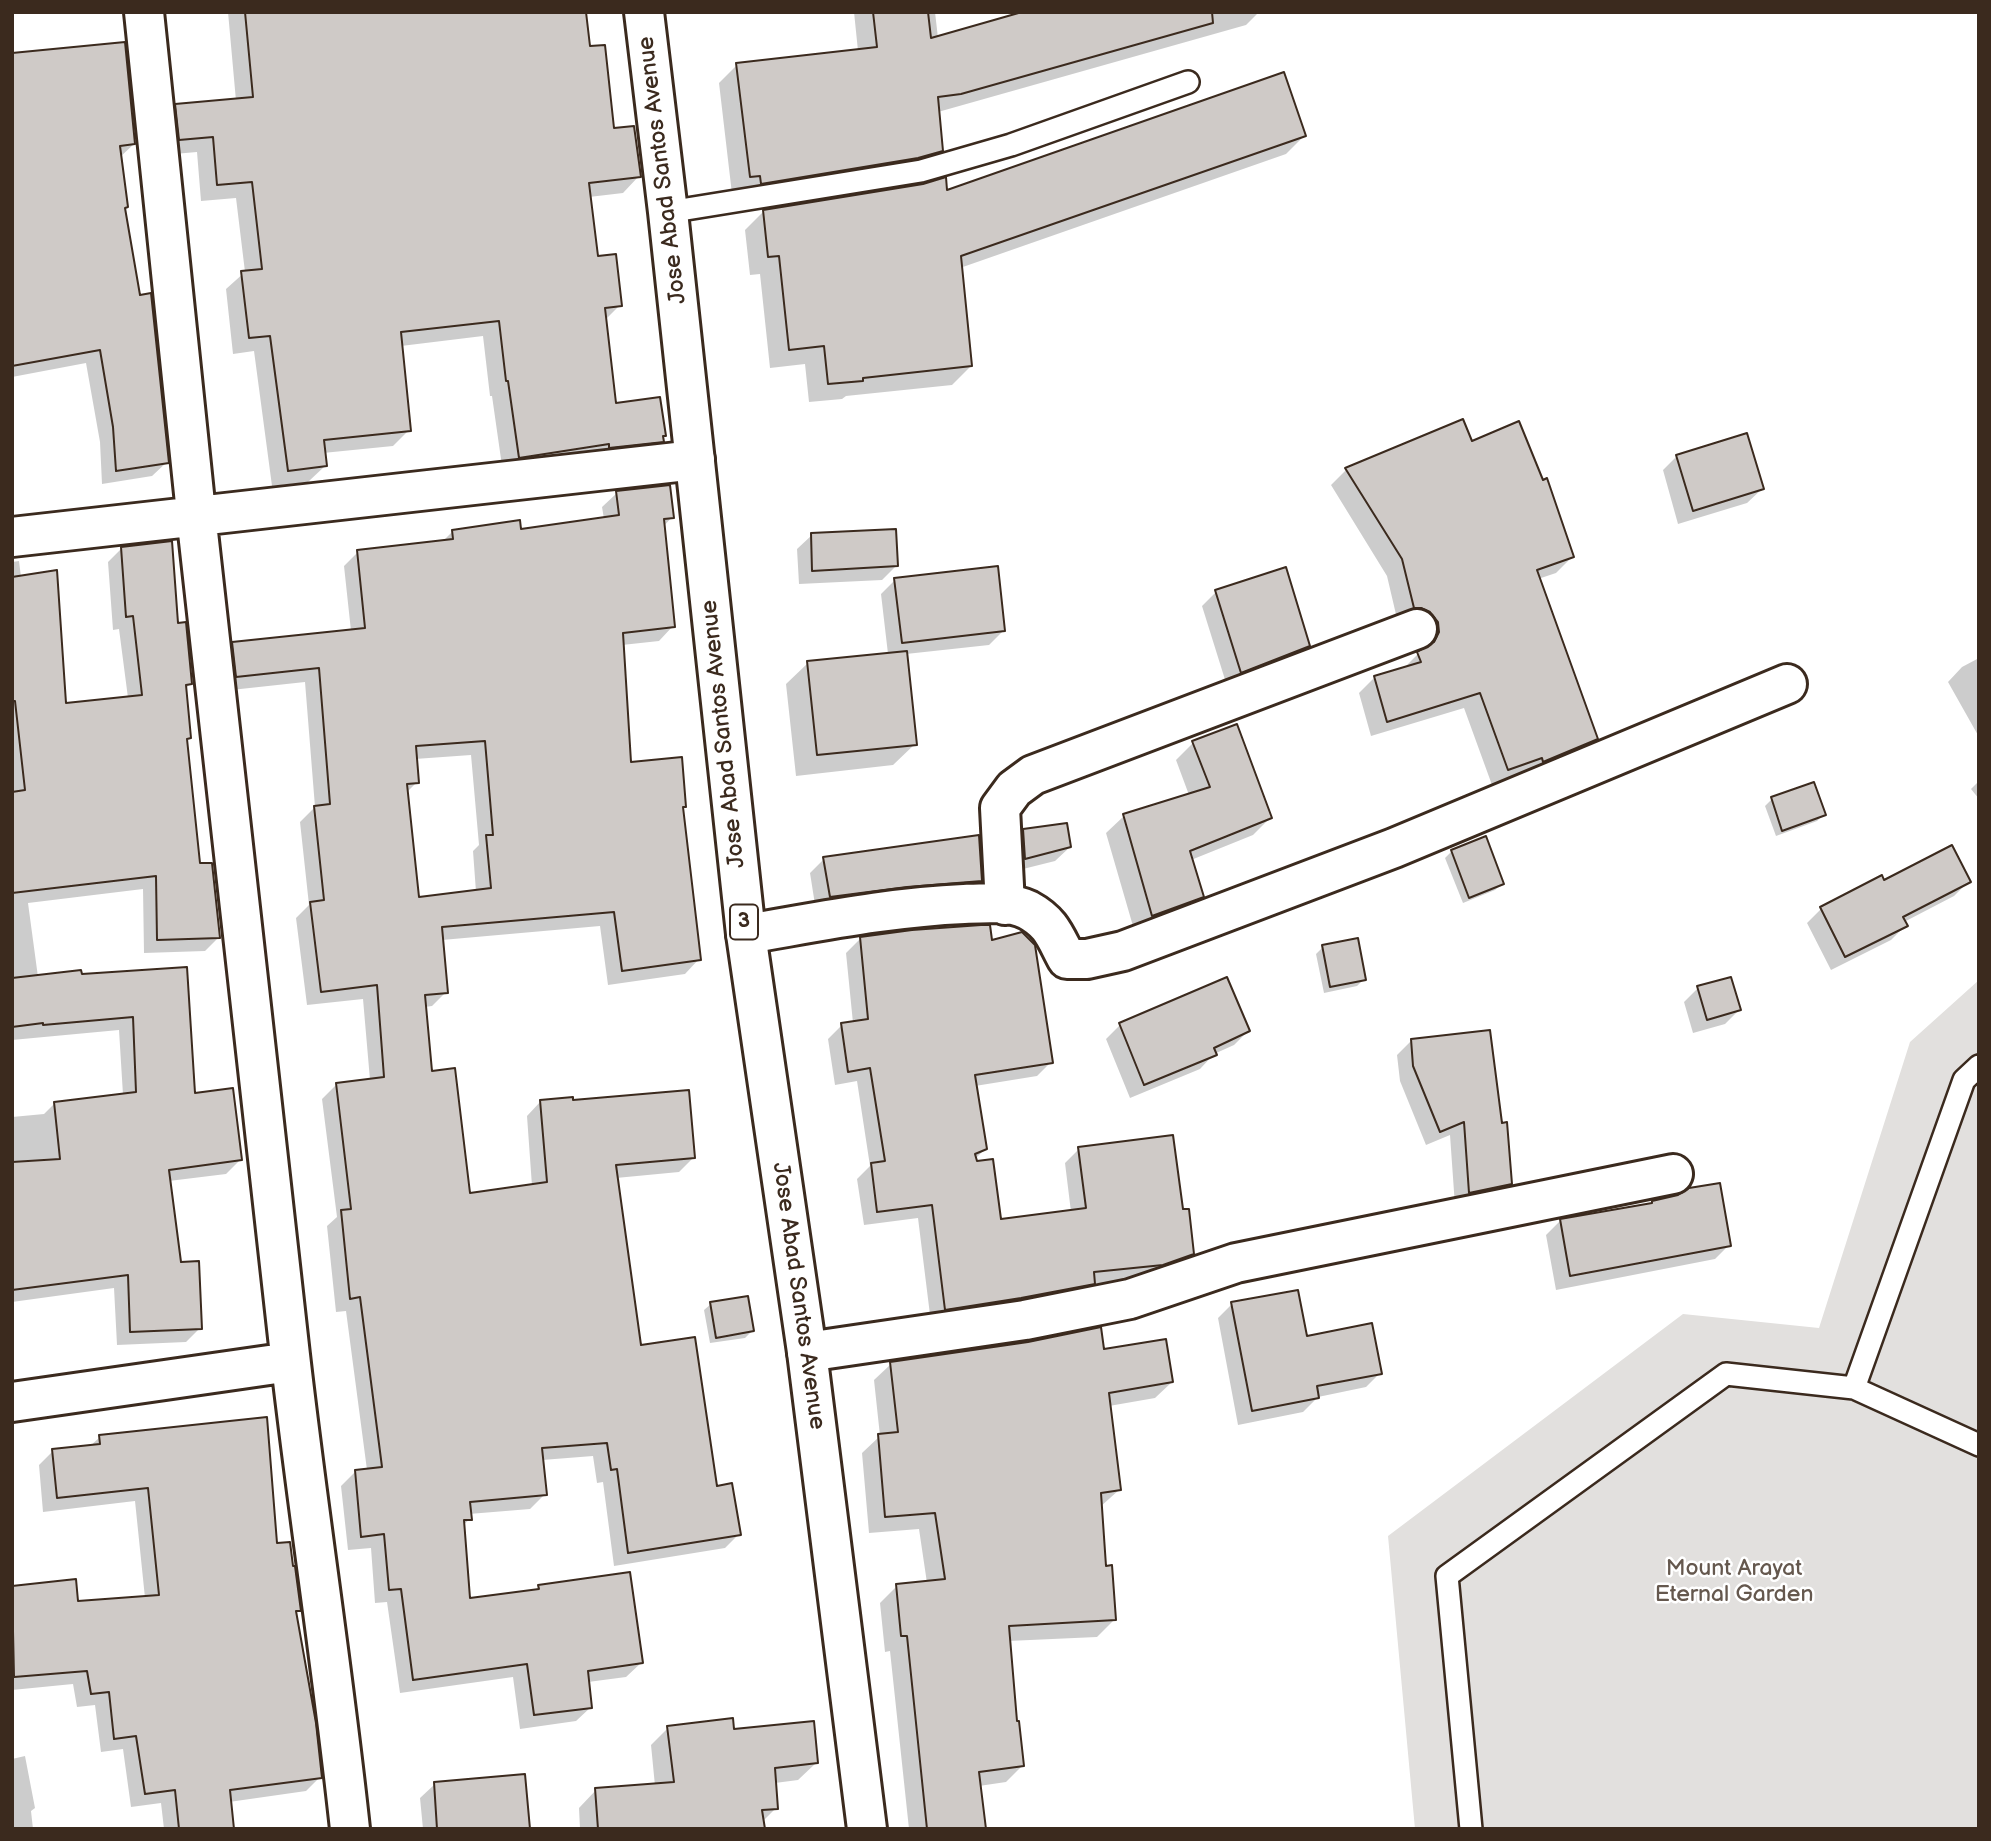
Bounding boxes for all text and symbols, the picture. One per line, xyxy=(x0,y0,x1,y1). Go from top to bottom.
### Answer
street label: Jose Abad Santos Avenue xyxy=(633,35,693,305)
street label: Jose Abad Santos Avenue xyxy=(696,599,752,869)
road number: 3 xyxy=(730,904,758,940)
street label: Jose Abad Santos Avenue xyxy=(766,1161,830,1431)
park label: Mount Arayat Eternal Garden xyxy=(1655,1555,1813,1609)

